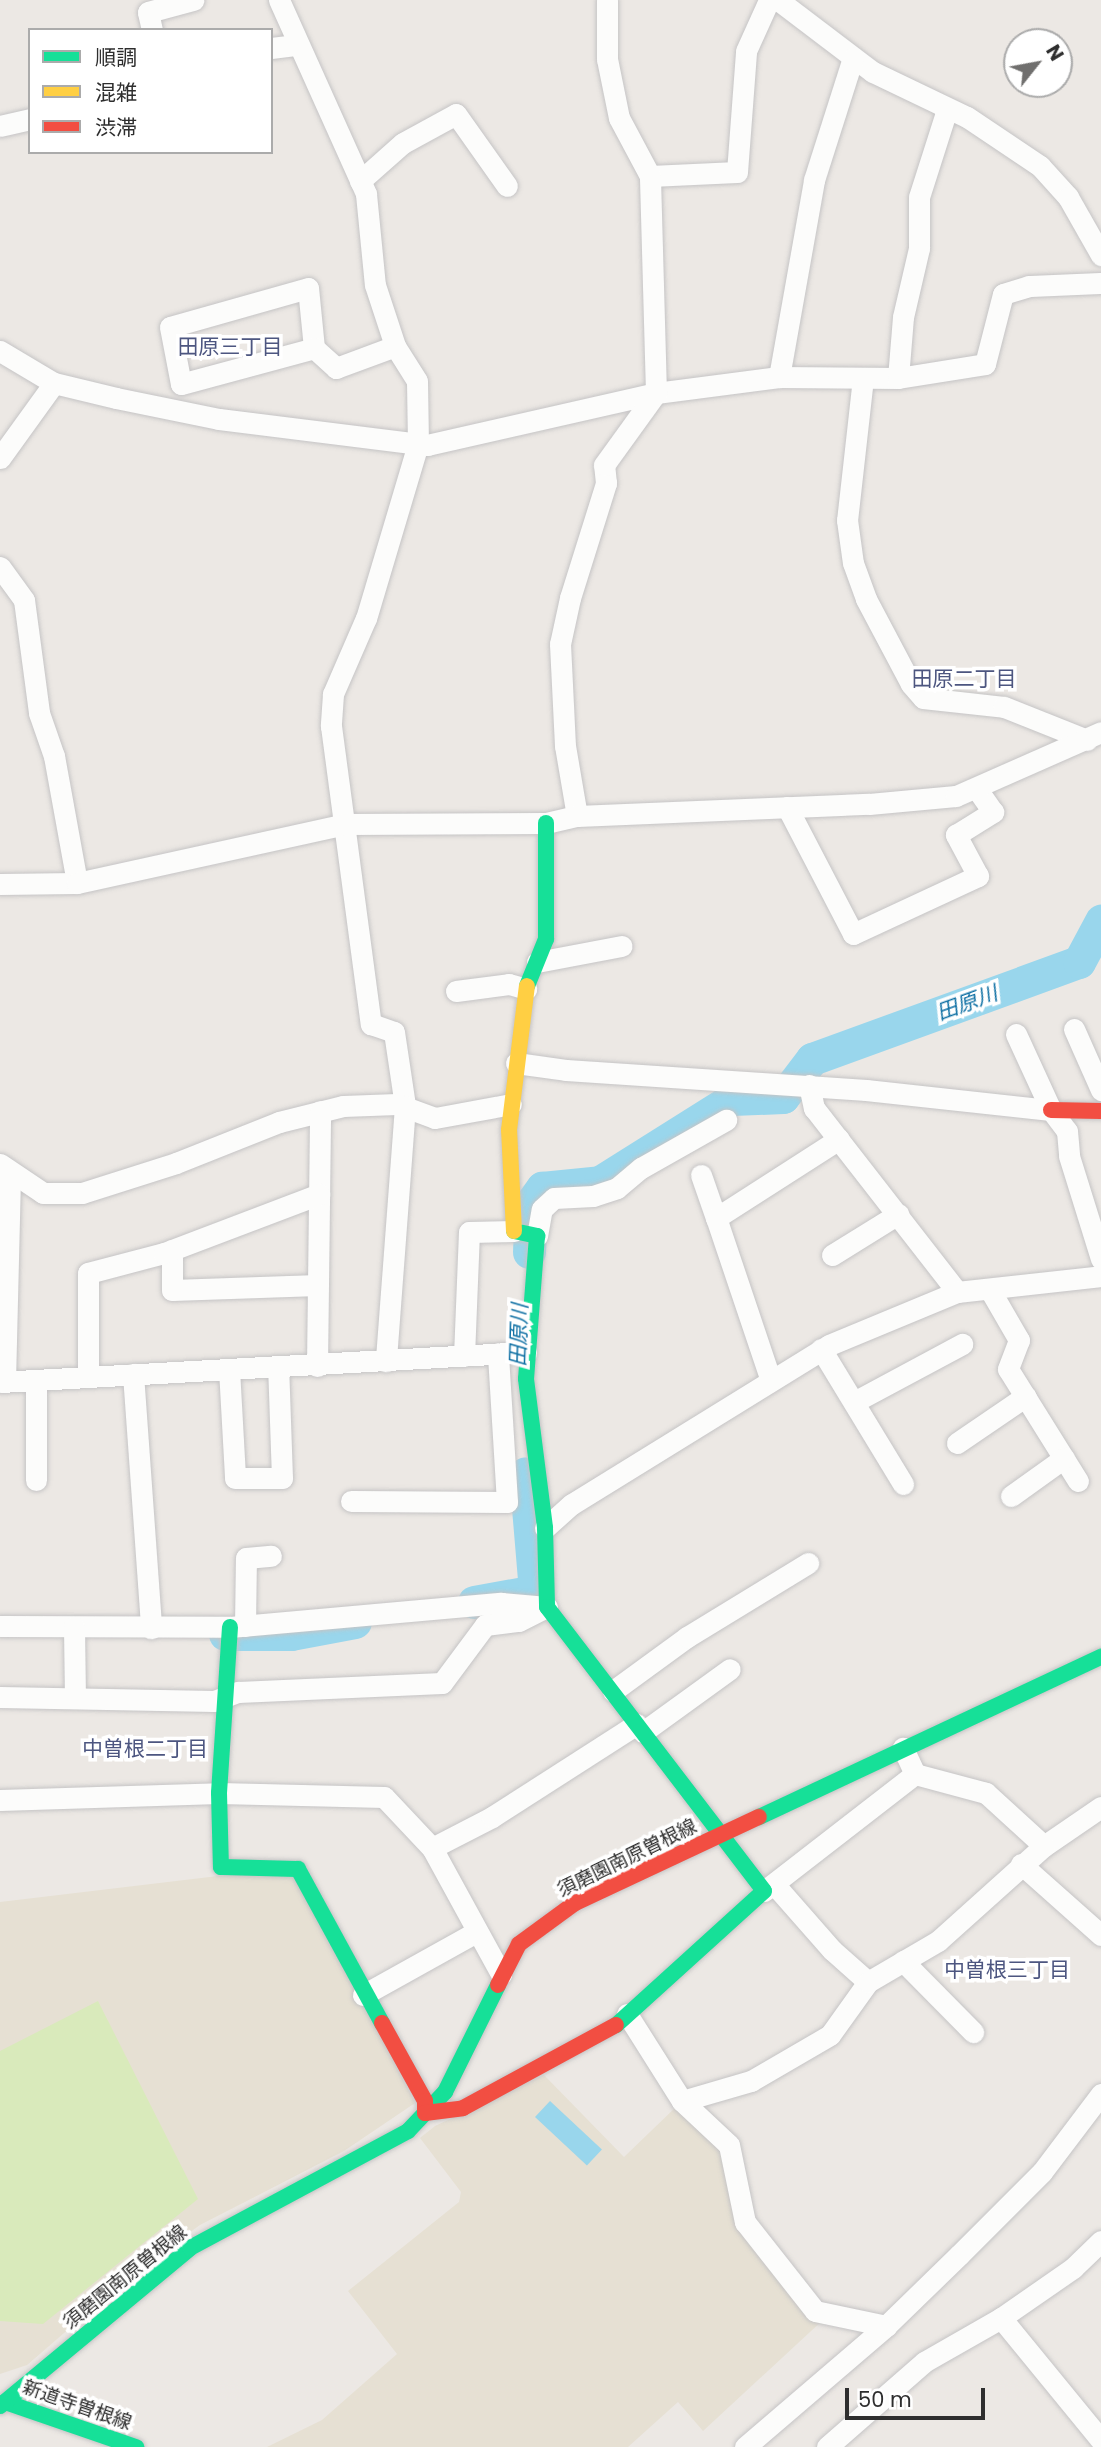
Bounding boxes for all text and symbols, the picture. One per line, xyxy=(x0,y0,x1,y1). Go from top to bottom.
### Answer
legend xyxy=(28,28,273,154)
north arrow xyxy=(1003,28,1073,98)
text: N xyxy=(1039,40,1070,66)
text: 順調 xyxy=(95,43,137,72)
text: 混雑 xyxy=(95,78,137,107)
text: 渋滞 xyxy=(95,113,137,142)
district label: 田原三丁目 xyxy=(178,334,282,360)
district label: 田原二丁目 xyxy=(912,666,1016,692)
water label: 田原川 xyxy=(933,980,1001,1026)
water label: 田原川 xyxy=(505,1303,533,1367)
district label: 中曽根二丁目 xyxy=(82,1736,208,1762)
street label: 須磨園南原曽根線 xyxy=(554,1814,700,1902)
district label: 中曽根三丁目 xyxy=(944,1957,1070,1983)
street label: 須磨園南原曽根線 xyxy=(59,2220,191,2334)
scale bar xyxy=(849,2374,989,2418)
street label: 新道寺曽根線 xyxy=(19,2376,135,2434)
text: 50 m xyxy=(858,2385,912,2414)

